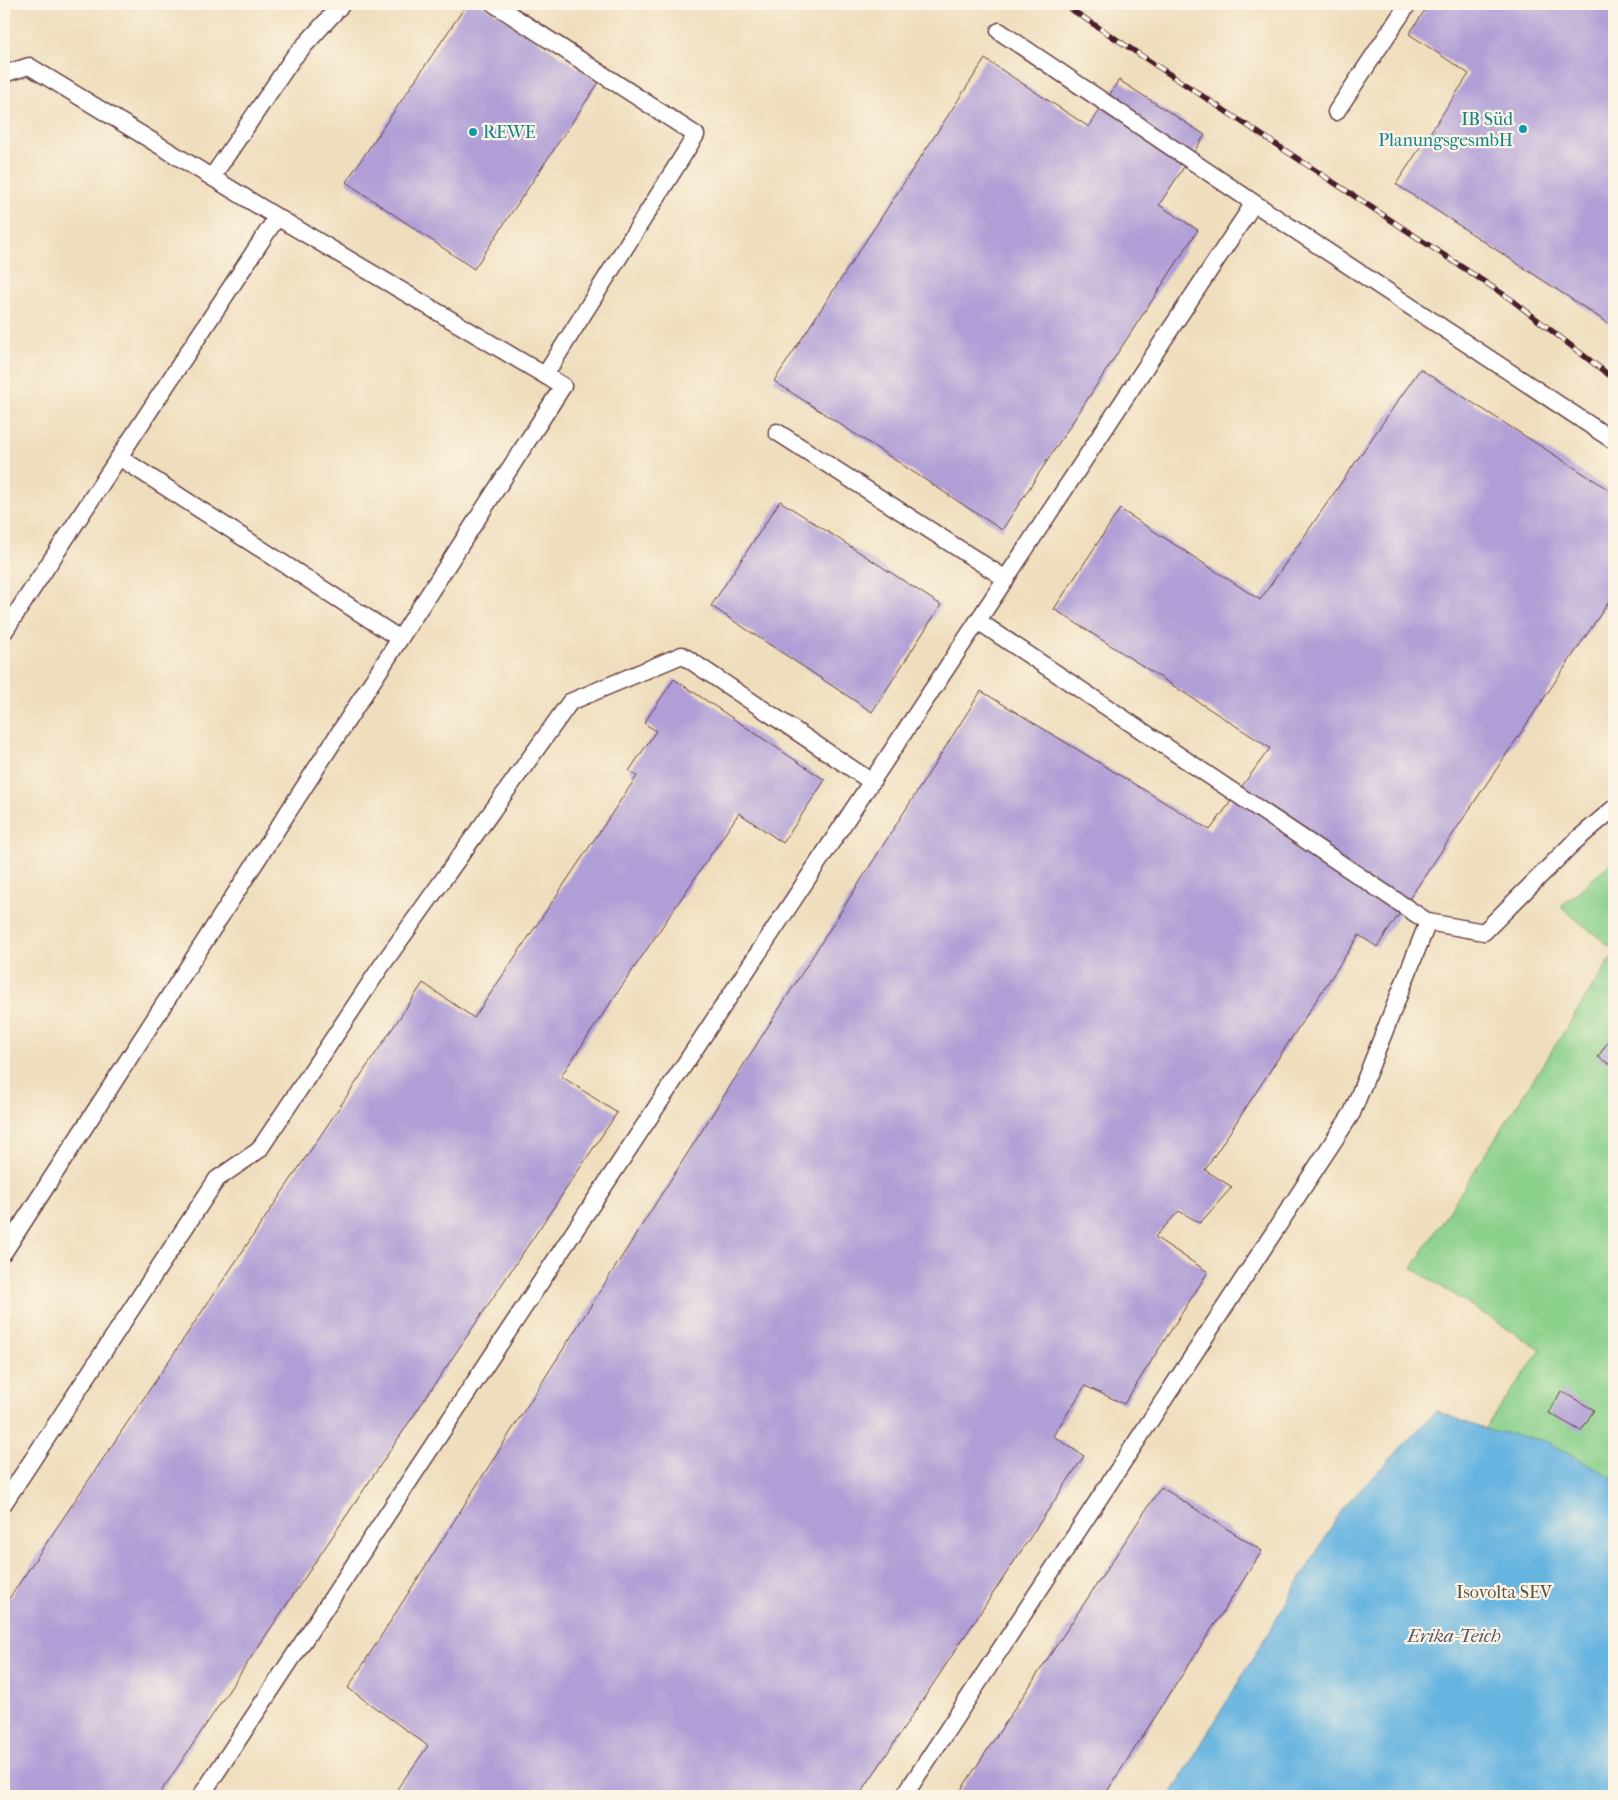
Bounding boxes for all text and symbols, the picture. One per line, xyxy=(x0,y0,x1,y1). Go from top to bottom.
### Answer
place label: IB Süd PlanungsgesmbH xyxy=(1378,109,1513,151)
place label: REWE xyxy=(483,122,536,143)
marker: IB Süd PlanungsgesmbH xyxy=(1517,123,1529,135)
marker: REWE xyxy=(467,126,479,138)
park label: Isovolta SEV xyxy=(1456,1582,1553,1603)
water label: Erika-Teich xyxy=(1406,1625,1501,1647)

